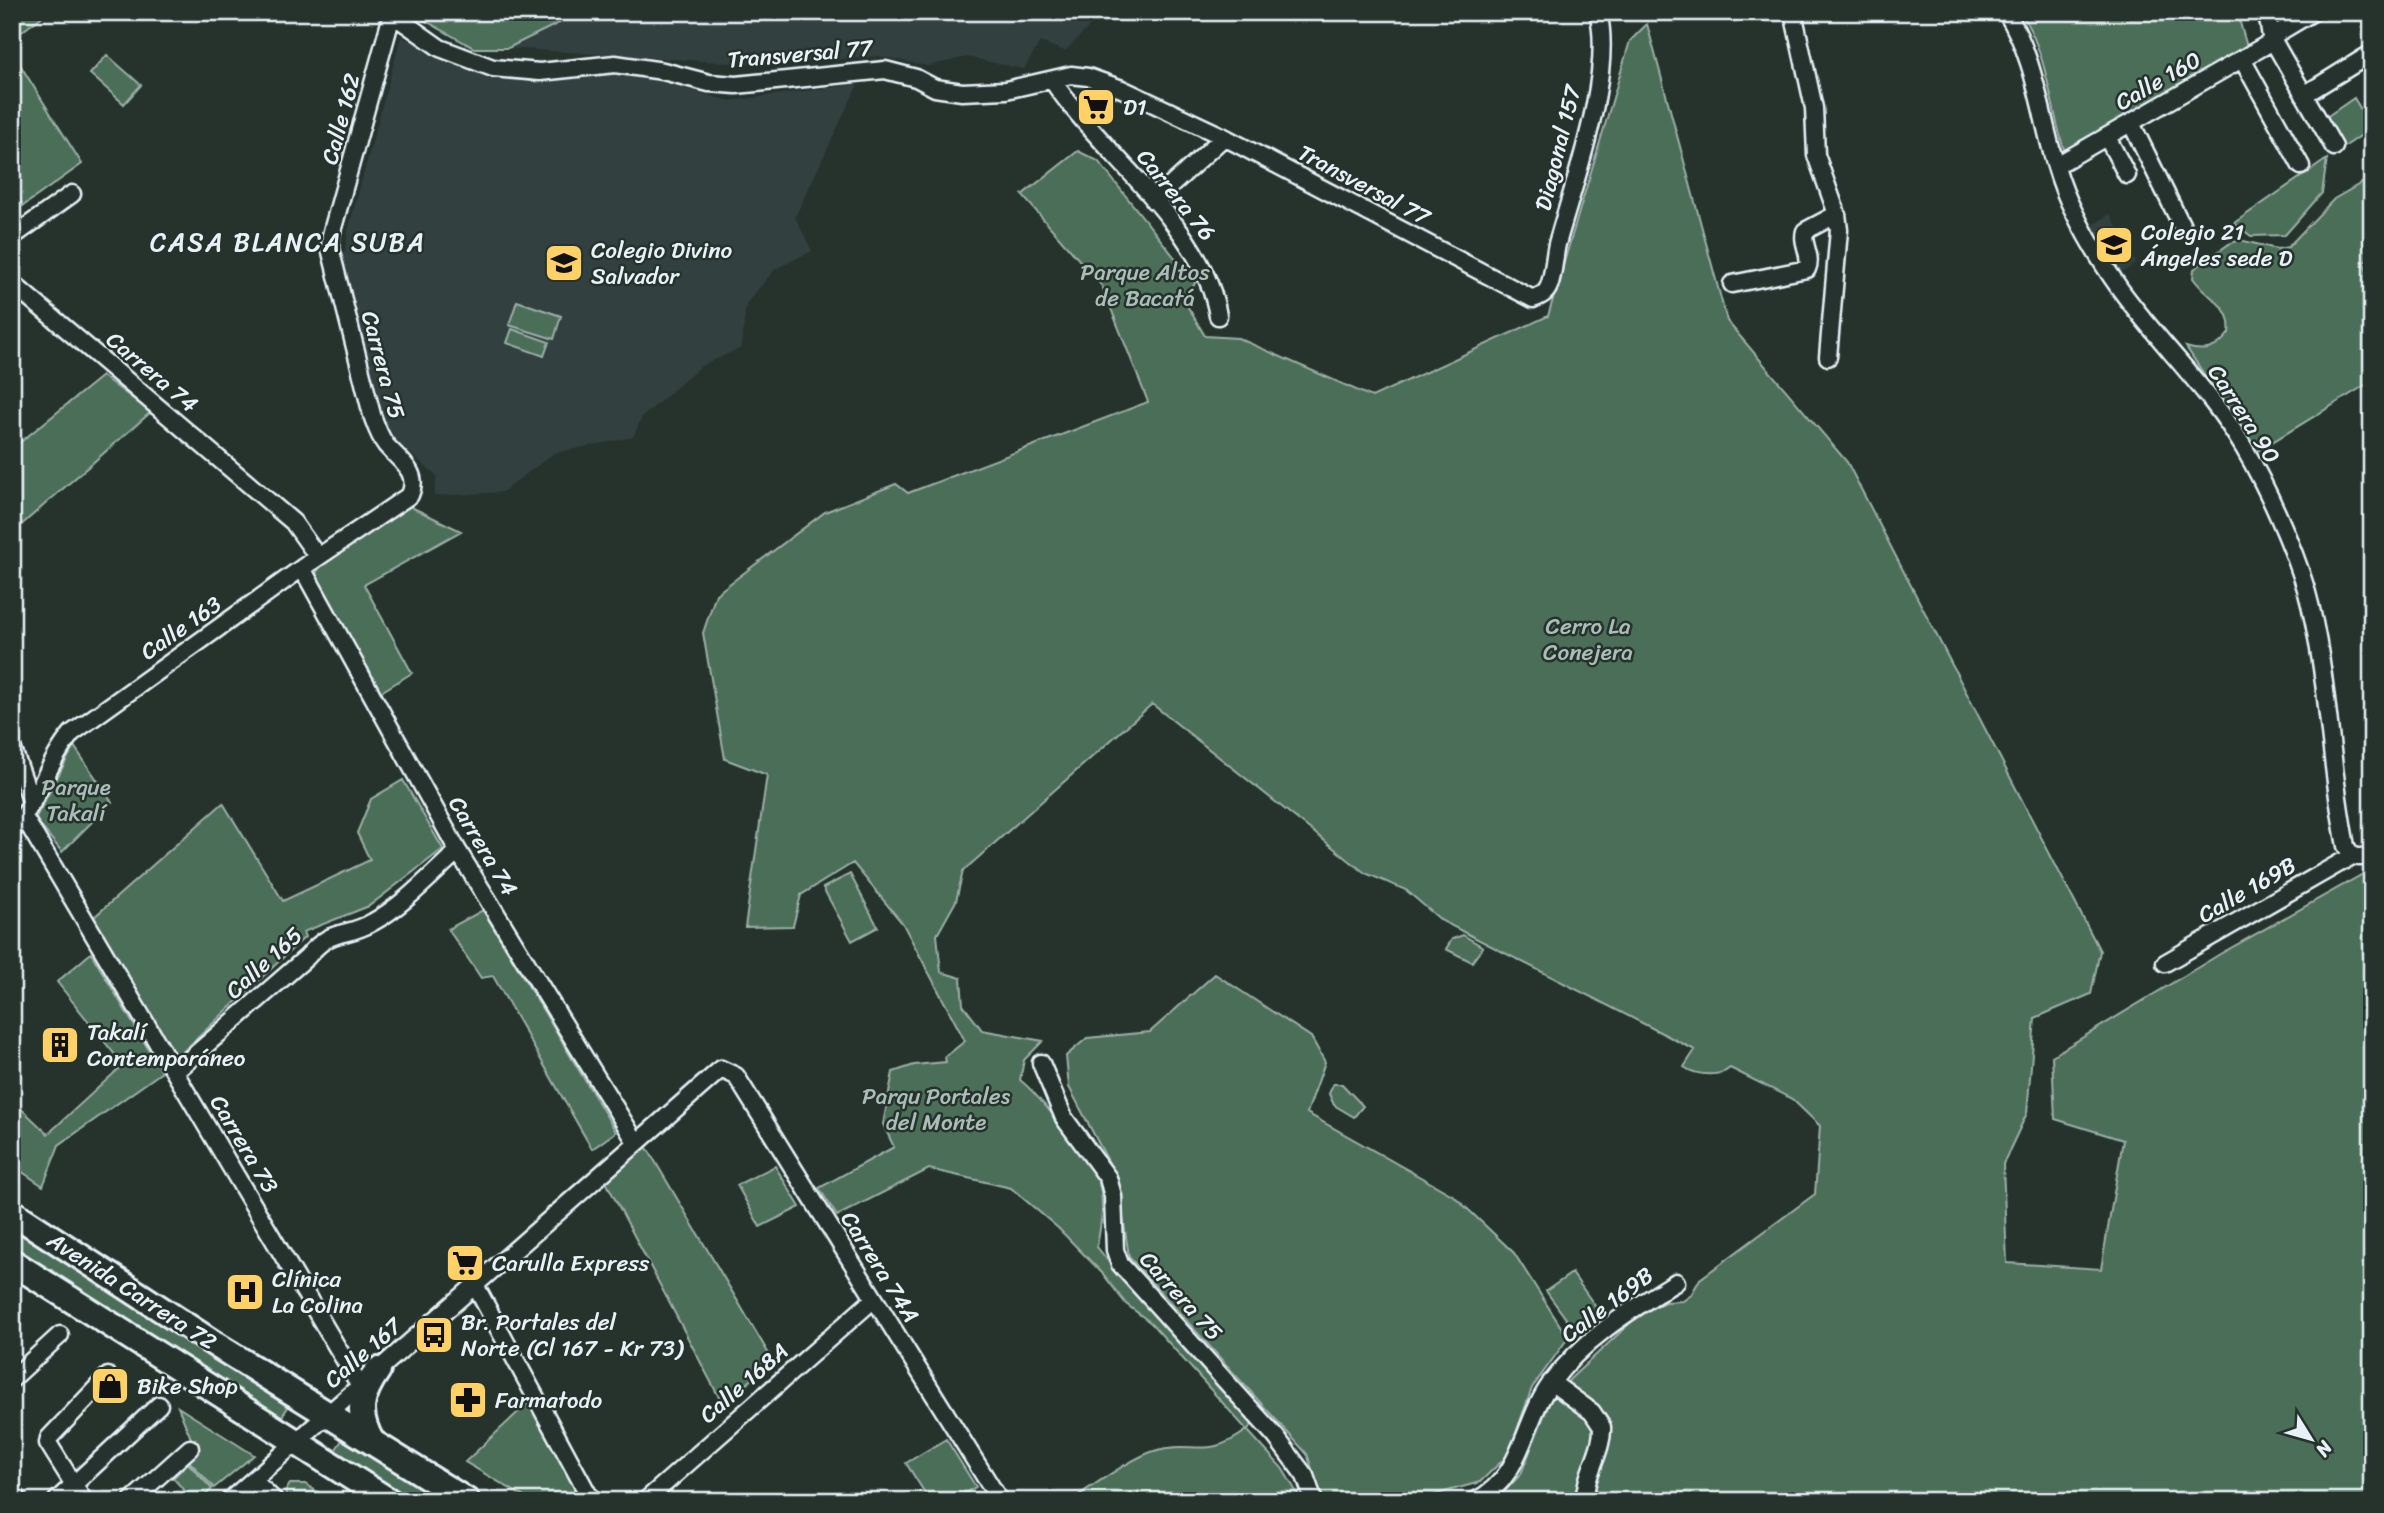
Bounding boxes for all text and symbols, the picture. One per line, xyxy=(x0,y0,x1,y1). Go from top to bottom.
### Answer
street label: Transversal 77 xyxy=(726,27,876,81)
street label: Calle 160 xyxy=(2107,40,2209,122)
street label: Calle 162 xyxy=(309,69,373,169)
street label: Diagonal 157 xyxy=(1523,79,1594,215)
supermarket icon: D1 xyxy=(1075,86,1117,128)
place label: D1 xyxy=(1123,87,1147,128)
street label: Transversal 77 xyxy=(1290,133,1439,238)
street label: Carrera 76 xyxy=(1126,139,1226,251)
place label: Colegio 21 Ángeles sede D xyxy=(2140,212,2292,279)
district label: CASA BLANCA SUBA xyxy=(150,219,426,265)
school or university icon: Colegio 21 Ángeles sede D xyxy=(2093,224,2135,266)
place label: Colegio Divino Salvador xyxy=(591,230,733,297)
school or university icon: Colegio Divino Salvador xyxy=(543,242,585,284)
park label: Parque Altos de Bacatá xyxy=(1080,252,1210,319)
street label: Carrera 75 xyxy=(349,306,417,424)
street label: Carrera 74 xyxy=(96,321,208,423)
street label: Carrera 90 xyxy=(2196,356,2292,472)
street label: Calle 163 xyxy=(131,585,231,671)
park label: Cerro La Conejera xyxy=(1543,606,1633,673)
park label: Parque Takalí xyxy=(41,767,111,834)
street label: Carrera 74 xyxy=(437,788,529,904)
street label: Calle 169B xyxy=(2190,845,2304,935)
street label: Calle 165 xyxy=(215,916,313,1010)
place label: Takalí Contemporáneo xyxy=(87,1012,246,1079)
building icon: Takalí Contemporáneo xyxy=(39,1024,81,1066)
park label: Parqu Portales del Monte xyxy=(862,1076,1011,1143)
street label: Carrera 73 xyxy=(198,1087,290,1202)
street label: Carrera 74A xyxy=(829,1203,931,1331)
street label: Avenida Carrera 72 xyxy=(38,1220,225,1362)
street label: Carrera 75 xyxy=(1129,1241,1233,1351)
supermarket icon: Carulla Express xyxy=(444,1242,486,1284)
place label: Carulla Express xyxy=(492,1243,650,1284)
street label: Calle 169B xyxy=(1551,1256,1663,1354)
place label: Clínica La Colina xyxy=(272,1259,363,1326)
hospital icon: Clínica La Colina xyxy=(224,1271,266,1313)
place label: Br. Portales del Norte (Cl 167 - Kr 73) xyxy=(461,1302,685,1369)
street label: Calle 167 xyxy=(315,1306,413,1399)
bus stop icon: Br. Portales del Norte (Cl 167 - Kr 73) xyxy=(413,1314,455,1356)
street label: Calle 168A xyxy=(690,1332,798,1434)
shop icon: Bike Shop xyxy=(89,1365,131,1407)
place label: Bike Shop xyxy=(137,1366,238,1407)
pharmacy icon: Farmatodo xyxy=(447,1379,489,1421)
place label: Farmatodo xyxy=(495,1380,602,1421)
north arrow xyxy=(2276,1404,2346,1474)
text: N xyxy=(2307,1433,2342,1465)

